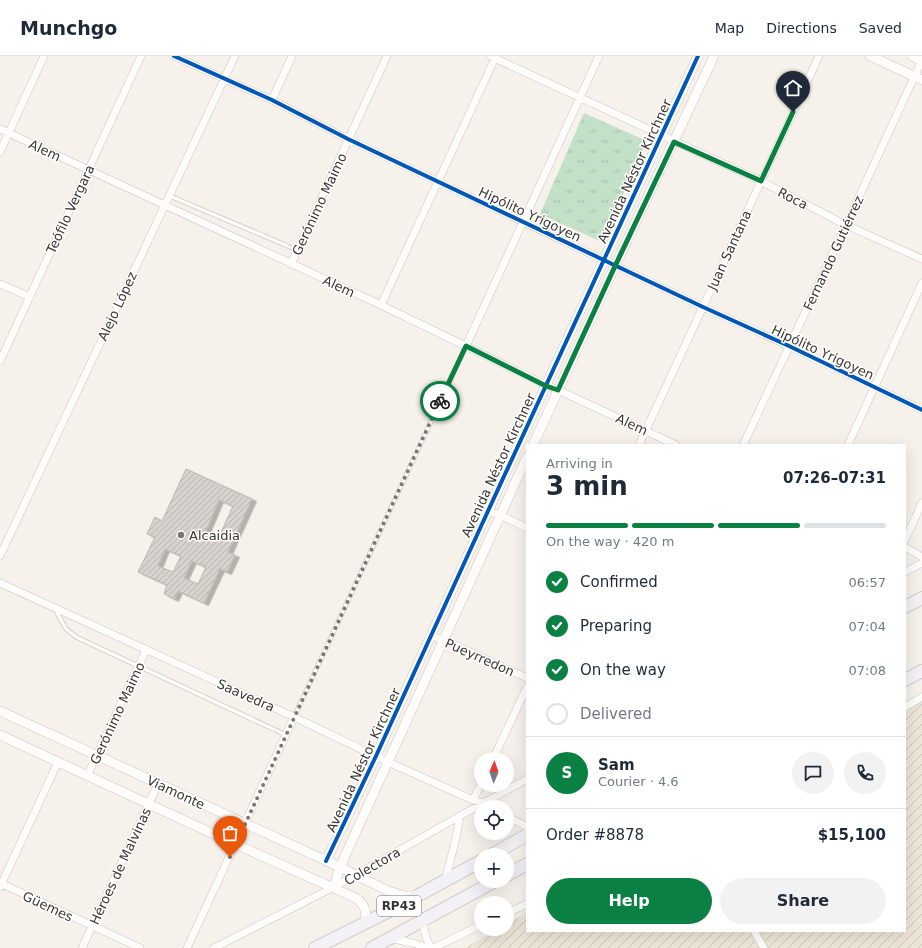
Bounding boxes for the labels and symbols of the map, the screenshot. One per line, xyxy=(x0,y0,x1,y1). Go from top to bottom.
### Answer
pin xyxy=(776,71,810,112)
street label: Avenida Néstor Kirchner xyxy=(594,96,675,246)
street label: Alem xyxy=(27,137,63,164)
street label: Gerónimo Maimo xyxy=(289,151,350,258)
street label: Teófilo Vergara xyxy=(43,162,98,257)
street label: Hipólito Yrigoyen xyxy=(476,184,583,245)
street label: Roca xyxy=(775,185,810,212)
street label: Fernando Gutiérrez xyxy=(800,193,867,313)
street label: Juan Santana xyxy=(704,208,754,293)
street label: Alejo López xyxy=(95,269,140,343)
street label: Alem xyxy=(321,273,357,300)
street label: Hipólito Yrigoyen xyxy=(769,322,876,383)
courier xyxy=(420,381,460,421)
street label: Avenida Néstor Kirchner xyxy=(458,390,539,540)
street label: Alem xyxy=(614,411,650,438)
place label: Alcaidia xyxy=(189,528,240,543)
marker: Alcaidia xyxy=(176,530,186,540)
street label: Pueyrredon xyxy=(443,636,517,679)
street label: Gerónimo Maimo xyxy=(87,660,148,767)
street label: Saavedra xyxy=(215,676,277,715)
street label: Avenida Néstor Kirchner xyxy=(323,685,404,835)
north arrow xyxy=(474,752,514,792)
street label: Viamonte xyxy=(144,773,207,812)
street label: Héroes de Malvinas xyxy=(87,805,154,927)
pin xyxy=(213,816,247,857)
street label: Colectora xyxy=(342,844,403,888)
street label: Güemes xyxy=(20,888,76,925)
road number: RP43 xyxy=(377,896,421,916)

